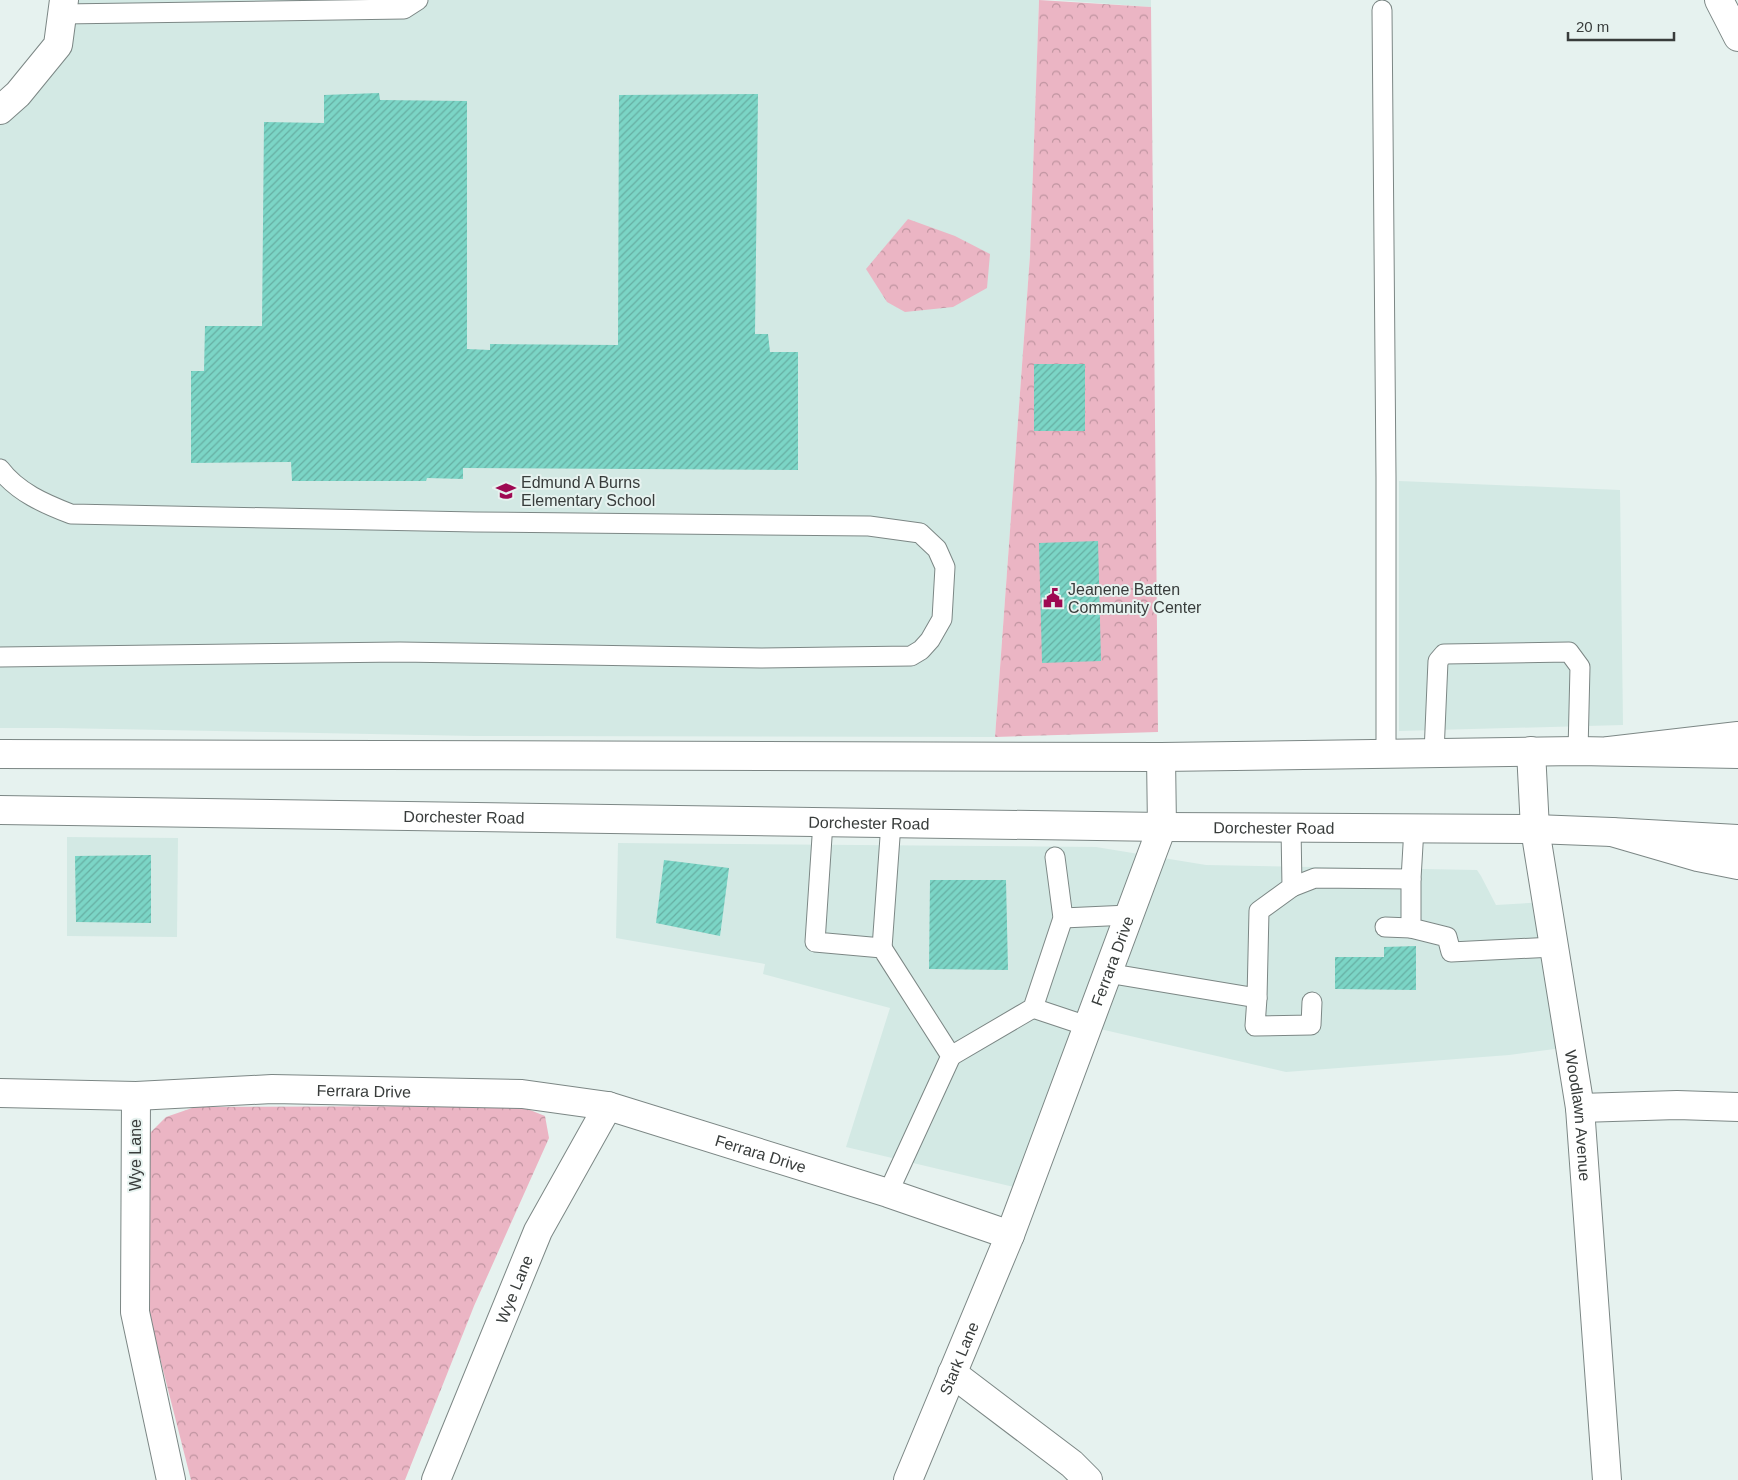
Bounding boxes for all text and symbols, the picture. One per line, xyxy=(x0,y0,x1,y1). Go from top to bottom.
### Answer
scale bar xyxy=(1568,10,1674,42)
text: 20 m xyxy=(1576,18,1609,35)
place label: Edmund A Burns Elementary School xyxy=(521,474,655,509)
school or university icon: Edmund A Burns Elementary School xyxy=(495,480,517,502)
place label: Jeanene Batten Community Center xyxy=(1068,581,1202,616)
public building icon: Jeanene Batten Community Center xyxy=(1042,587,1064,609)
street label: Dorchester Road xyxy=(403,807,525,826)
street label: Dorchester Road xyxy=(808,813,930,832)
street label: Dorchester Road xyxy=(1213,819,1334,836)
street label: Ferrara Drive xyxy=(1088,914,1137,1008)
street label: Woodlawn Avenue xyxy=(1562,1049,1594,1182)
street label: Ferrara Drive xyxy=(316,1081,411,1100)
street label: Wye Lane xyxy=(127,1119,144,1191)
street label: Ferrara Drive xyxy=(713,1131,808,1176)
street label: Wye Lane xyxy=(493,1253,536,1326)
street label: Stark Lane xyxy=(936,1319,981,1397)

